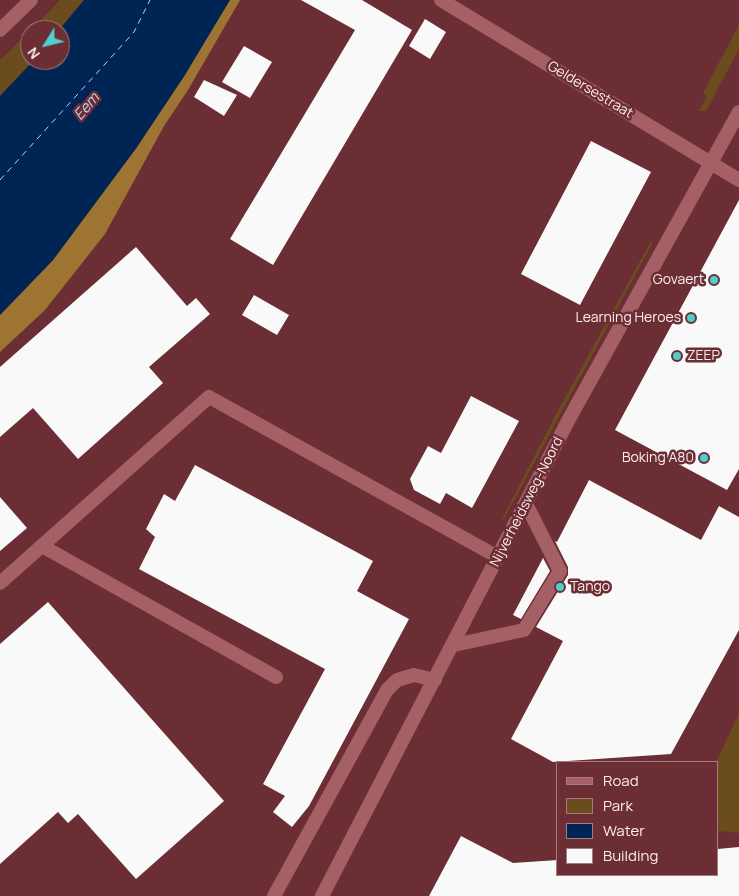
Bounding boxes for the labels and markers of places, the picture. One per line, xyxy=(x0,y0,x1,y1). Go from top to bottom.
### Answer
place label: Govaert xyxy=(653,272,704,288)
marker: Govaert xyxy=(708,274,720,286)
place label: Learning Heroes xyxy=(576,310,681,326)
marker: Learning Heroes xyxy=(685,312,697,324)
place label: ZEEP xyxy=(687,348,720,364)
marker: ZEEP xyxy=(671,350,683,362)
place label: Boking A80 xyxy=(622,450,694,466)
marker: Boking A80 xyxy=(698,452,710,464)
place label: Tango xyxy=(570,579,610,595)
marker: Tango xyxy=(554,581,566,593)

